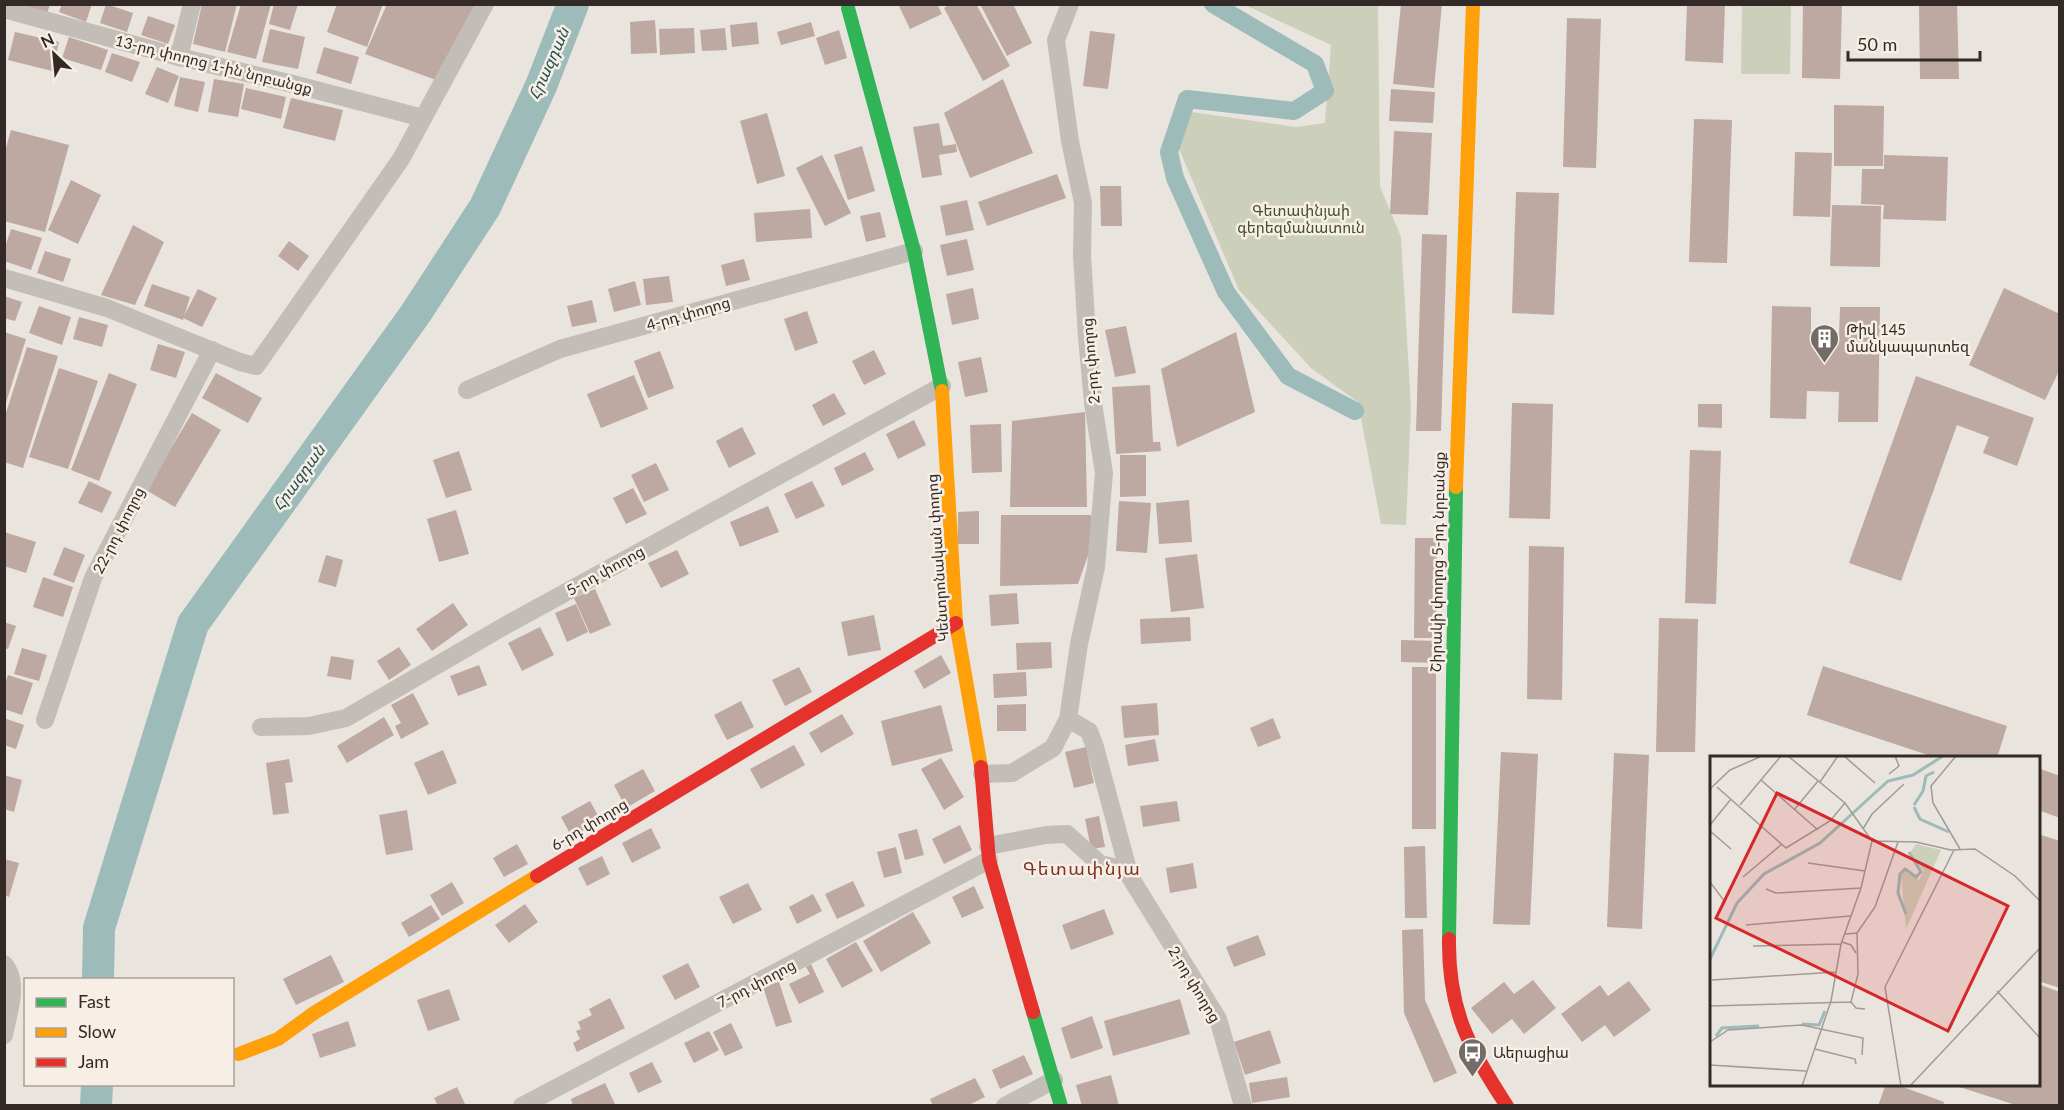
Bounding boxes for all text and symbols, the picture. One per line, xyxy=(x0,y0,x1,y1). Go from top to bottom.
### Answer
water label: Հրազդան xyxy=(524,23,574,102)
north arrow xyxy=(24,24,84,84)
scale bar xyxy=(1848,24,1980,62)
text: N xyxy=(38,29,57,51)
street label: 13-րդ փողոց 1-ին նրբանցք xyxy=(113,31,314,98)
text: 50 m xyxy=(1857,33,1897,55)
park label: Գետափնյաի գերեզմանատուն xyxy=(1237,201,1365,237)
street label: 4-րդ փողոց xyxy=(644,292,732,334)
street label: 2-րդ փողոց xyxy=(1077,317,1104,405)
place label: Թիվ 145 մանկապարտեզ xyxy=(1846,320,1970,356)
building icon: Թիվ 145 մանկապարտեզ xyxy=(1809,322,1841,364)
water label: Հրազդան xyxy=(268,439,330,514)
street label: Շիրակի փողոց 5-րդ նրբանցք xyxy=(1426,451,1449,673)
street label: Կենտրոնական փողոց xyxy=(922,473,953,643)
street label: 22-րդ փողոց xyxy=(88,484,148,577)
street label: 5-րդ փողոց xyxy=(563,541,648,600)
inset map xyxy=(1710,756,2040,1086)
street label: 6-րդ փողոց xyxy=(547,794,631,855)
district label: Գետափնյա xyxy=(1023,857,1141,879)
street label: 2-րդ փողոց xyxy=(1164,942,1225,1026)
street label: 7-րդ փողոց xyxy=(714,955,799,1012)
legend xyxy=(24,978,234,1086)
text: Fast xyxy=(78,990,111,1012)
text: Slow xyxy=(78,1020,116,1042)
bus stop icon: Աերացիա xyxy=(1456,1036,1488,1078)
place label: Աերացիա xyxy=(1493,1043,1569,1062)
text: Jam xyxy=(78,1050,109,1072)

